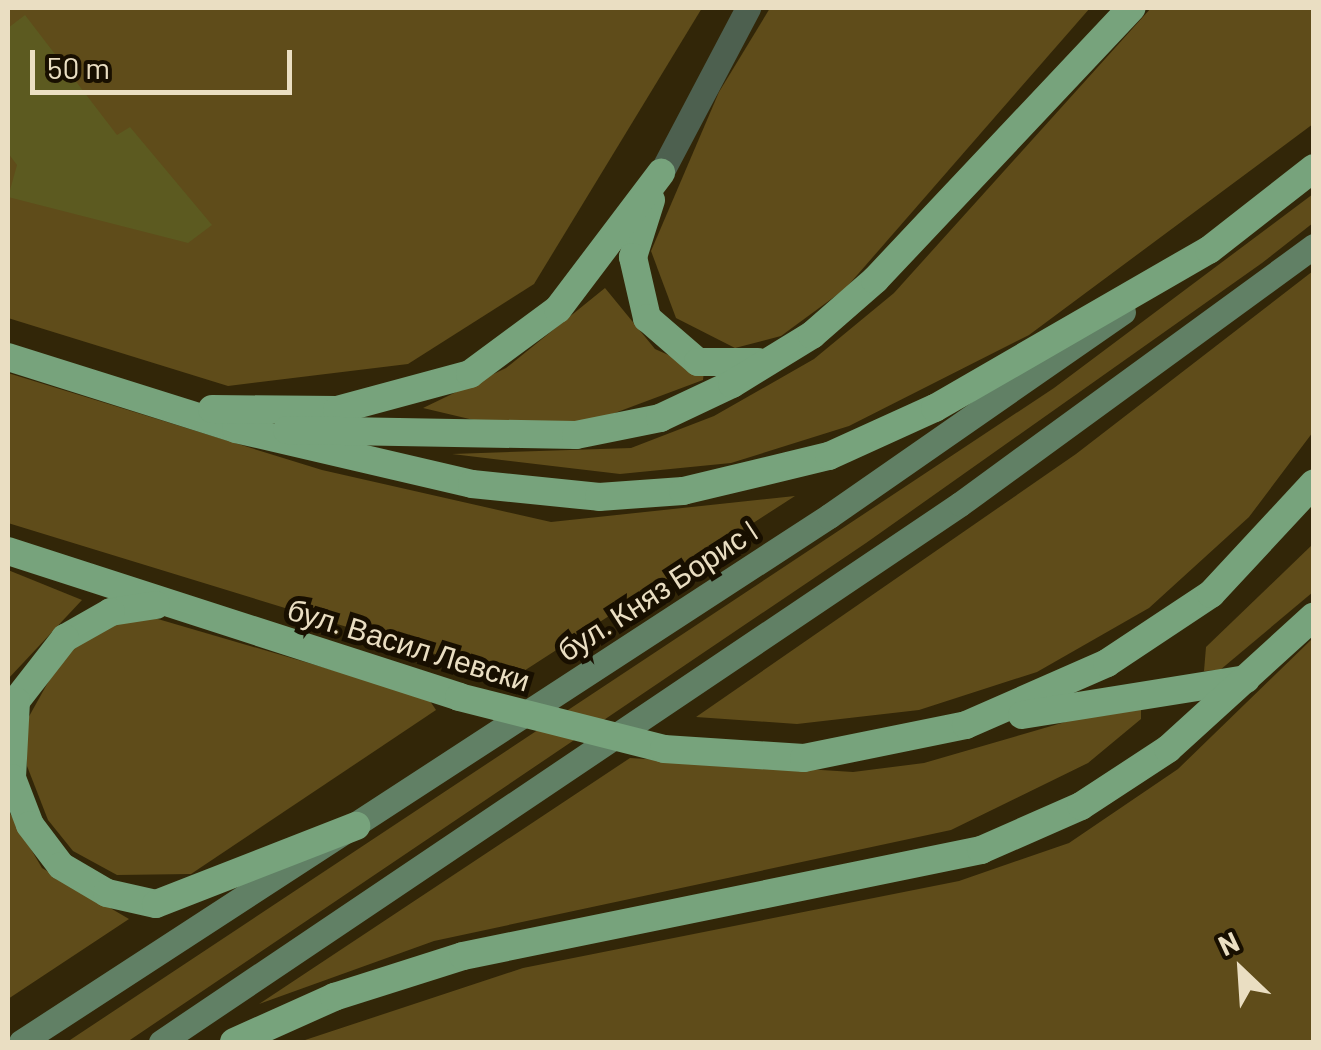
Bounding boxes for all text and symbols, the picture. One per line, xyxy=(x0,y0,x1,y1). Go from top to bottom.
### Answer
scale bar xyxy=(35,30,298,92)
text: 50 m xyxy=(47,49,110,85)
street label: бул. Княз Борис I xyxy=(550,512,764,668)
street label: бул. Васил Левски xyxy=(283,590,535,698)
north arrow xyxy=(1191,920,1291,1020)
text: N xyxy=(1213,923,1244,962)

